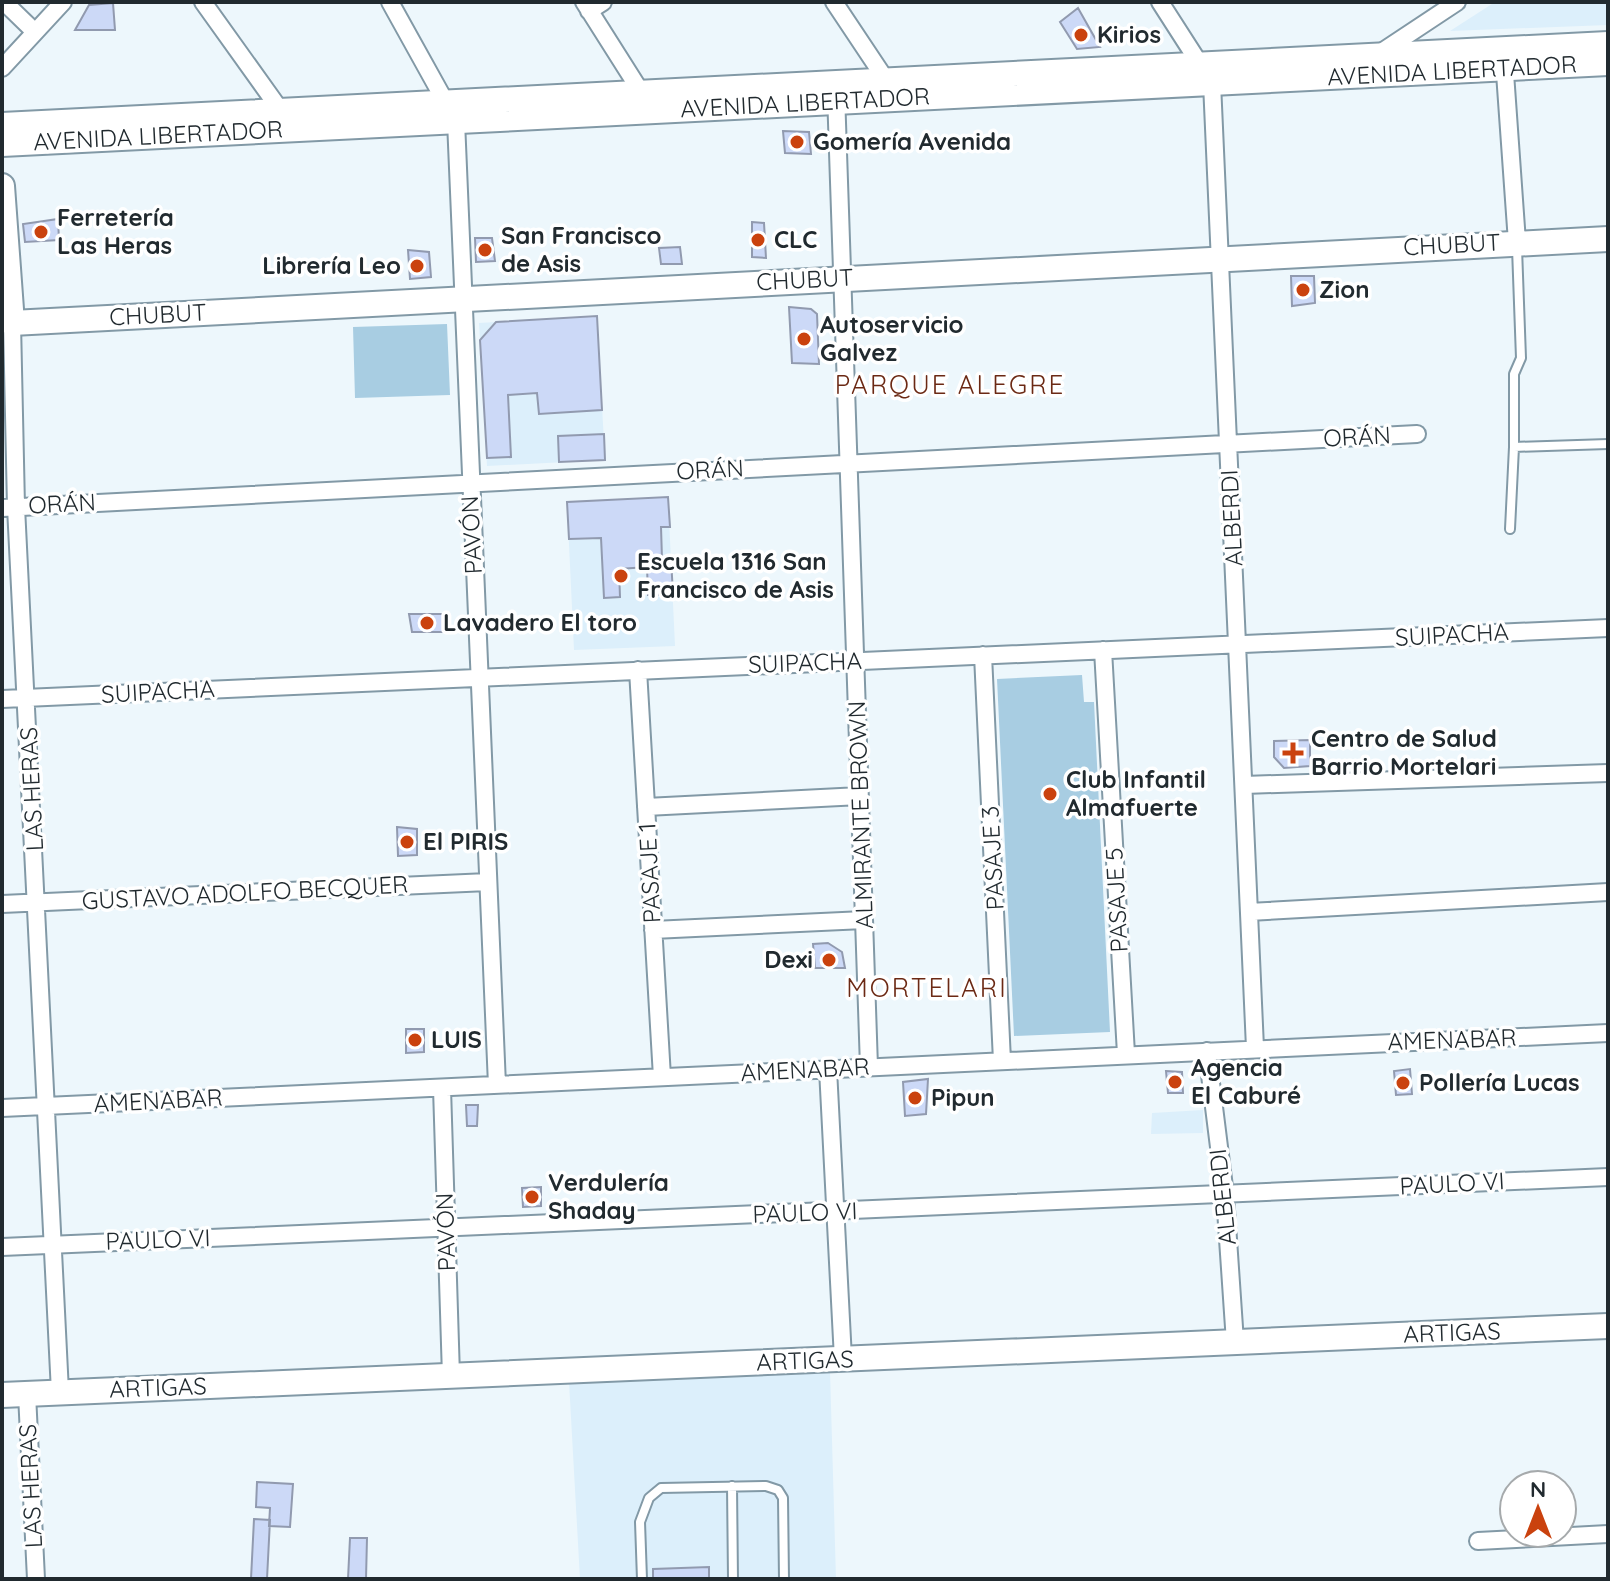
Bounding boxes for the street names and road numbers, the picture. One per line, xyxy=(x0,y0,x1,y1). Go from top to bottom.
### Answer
street label: AVENIDA LIBERTADOR xyxy=(1326,48,1578,92)
street label: AVENIDA LIBERTADOR xyxy=(679,80,931,124)
street label: AVENIDA LIBERTADOR xyxy=(32,113,284,157)
street label: CHUBUT xyxy=(1403,226,1501,262)
street label: CHUBUT xyxy=(756,261,854,297)
street label: CHUBUT xyxy=(109,296,207,332)
street label: ORÁN xyxy=(1322,419,1391,453)
street label: ORÁN xyxy=(675,452,744,486)
street label: ALBERDI xyxy=(1213,469,1249,567)
street label: ORÁN xyxy=(27,486,96,520)
street label: PAVÓN xyxy=(454,495,488,575)
street label: SUIPACHA xyxy=(1394,616,1510,652)
street label: SUIPACHA xyxy=(748,645,862,679)
street label: SUIPACHA xyxy=(100,673,216,709)
street label: ALMIRANTE BROWN xyxy=(841,700,879,930)
street label: LAS HERAS xyxy=(13,726,49,852)
street label: PASAJE 3 xyxy=(974,805,1010,911)
street label: PASAJE 1 xyxy=(631,822,667,924)
street label: PASAJE 5 xyxy=(1098,847,1134,953)
street label: GUSTAVO ADOLFO BECQUER xyxy=(81,868,409,916)
street label: AMENABAR xyxy=(1387,1022,1517,1056)
street label: AMENABAR xyxy=(740,1051,870,1087)
street label: AMENABAR xyxy=(93,1082,223,1118)
street label: ALBERDI xyxy=(1202,1147,1242,1247)
street label: PAULO VI xyxy=(1399,1165,1505,1201)
street label: PAVÓN xyxy=(429,1192,461,1272)
street label: PAULO VI xyxy=(752,1195,858,1229)
street label: PAULO VI xyxy=(105,1222,211,1256)
street label: ARTIGAS xyxy=(1403,1315,1501,1349)
street label: ARTIGAS xyxy=(756,1343,854,1377)
street label: ARTIGAS xyxy=(109,1370,207,1404)
street label: LAS HERAS xyxy=(12,1423,48,1549)

